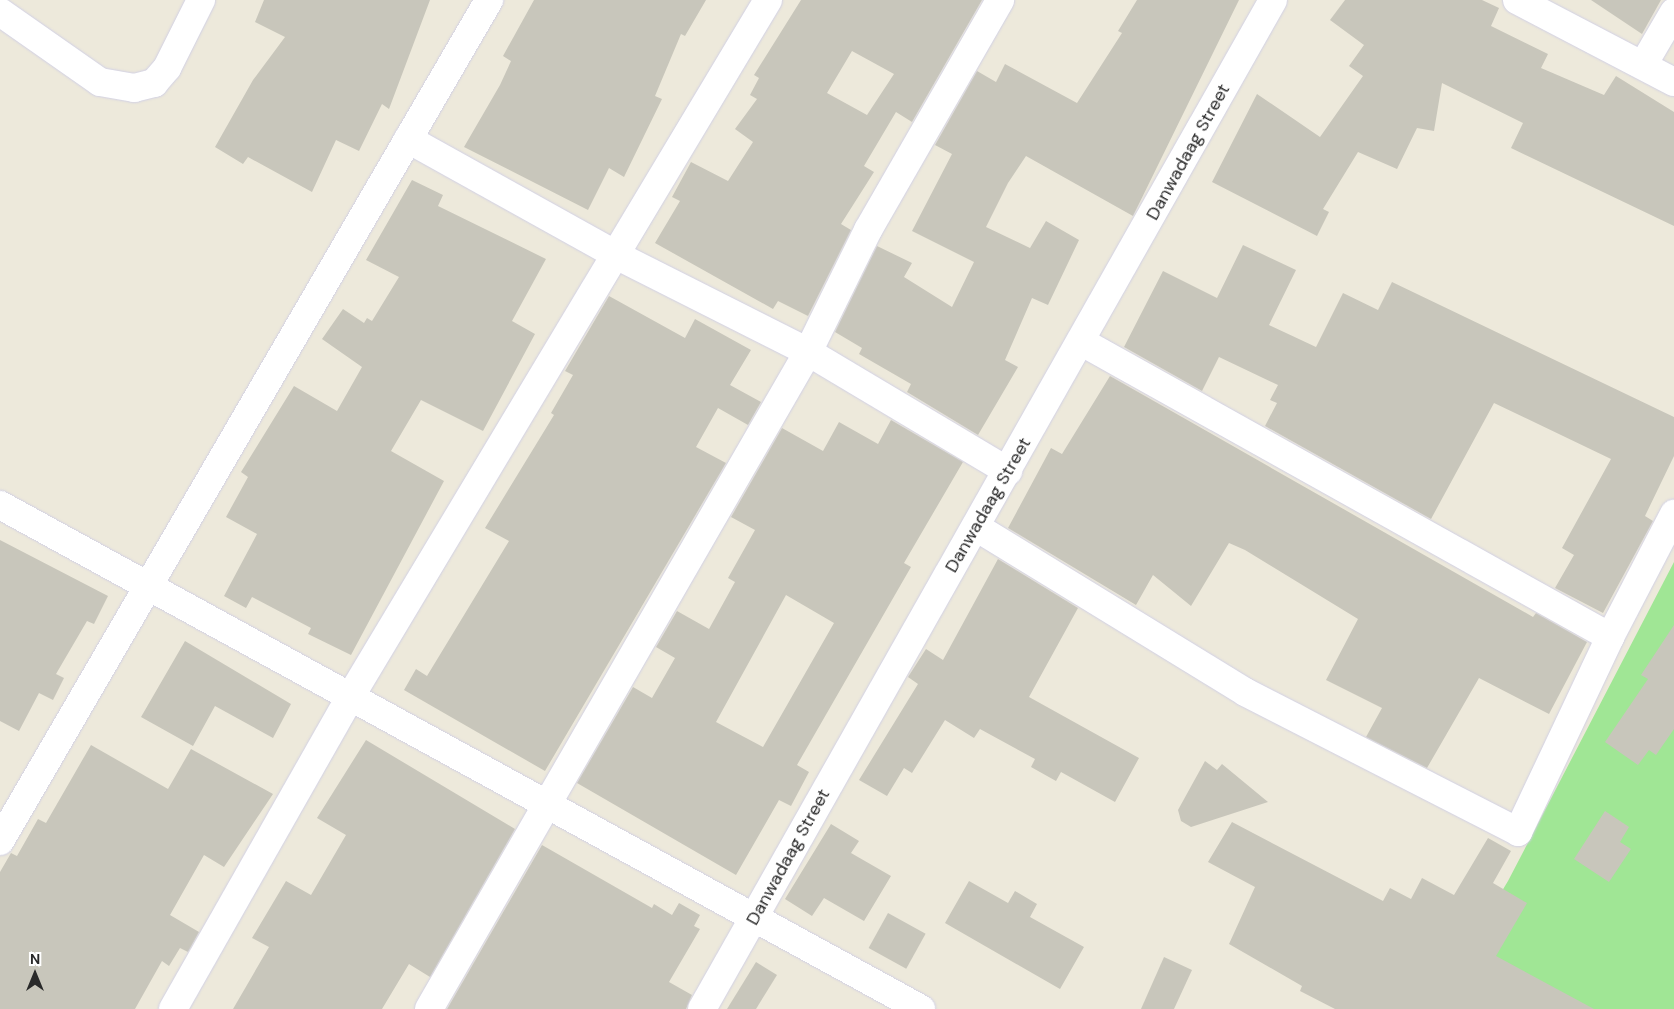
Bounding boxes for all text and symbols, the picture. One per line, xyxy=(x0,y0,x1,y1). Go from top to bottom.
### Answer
street label: Danwadaag Street xyxy=(1142,80,1234,224)
street label: Danwadaag Street xyxy=(941,434,1035,576)
street label: Danwadaag Street xyxy=(742,785,834,929)
north arrow xyxy=(10,949,60,999)
text: N xyxy=(30,950,40,968)

